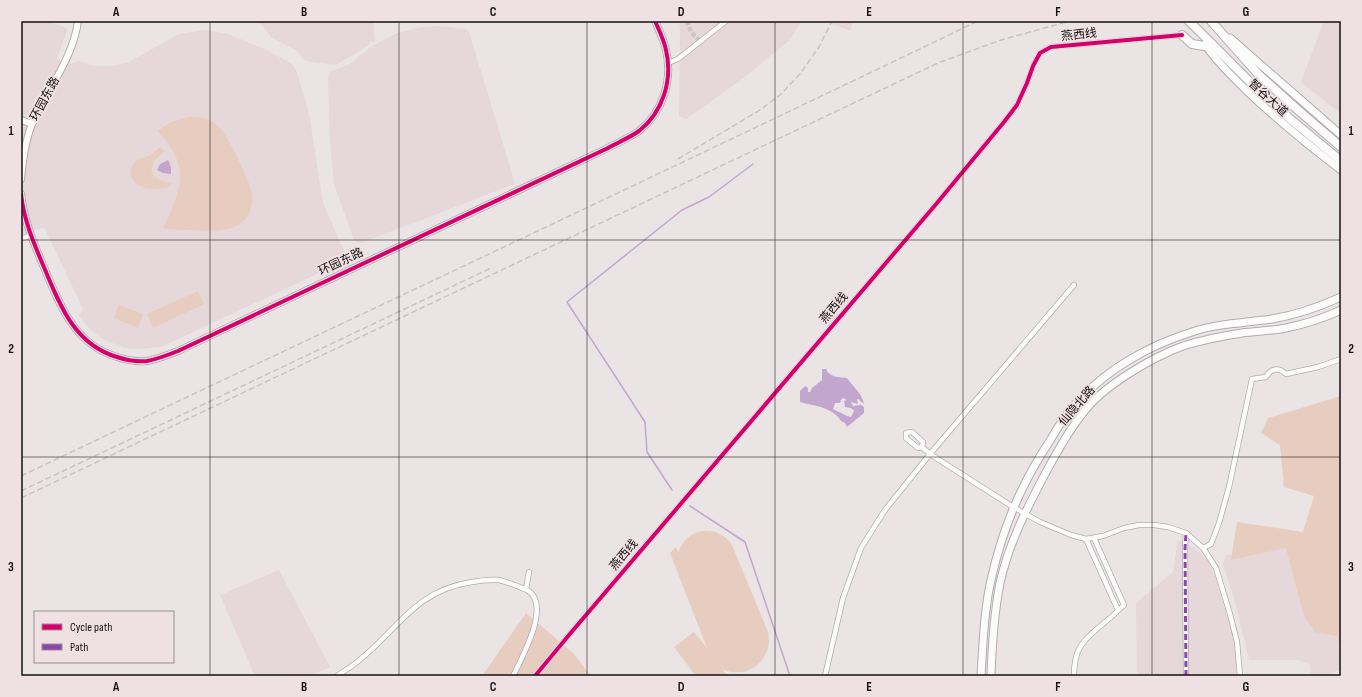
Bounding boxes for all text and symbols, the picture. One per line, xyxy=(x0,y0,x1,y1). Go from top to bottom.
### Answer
text: A xyxy=(112,4,120,20)
text: B xyxy=(301,4,307,20)
text: C xyxy=(490,4,497,20)
text: D xyxy=(678,4,685,20)
text: E xyxy=(866,4,872,20)
text: F xyxy=(1055,4,1061,20)
text: G xyxy=(1243,4,1250,20)
street label: 燕西线 xyxy=(1060,26,1098,44)
street label: 环园东路 xyxy=(27,74,63,124)
street label: 智谷大道 xyxy=(1245,76,1291,120)
text: 1 xyxy=(8,123,14,139)
text: 1 xyxy=(1348,123,1354,139)
street label: 环园东路 xyxy=(316,245,366,279)
street label: 燕西线 xyxy=(817,289,851,327)
text: 2 xyxy=(8,341,14,357)
text: 2 xyxy=(1348,341,1354,357)
street label: 仙隐北路 xyxy=(1056,383,1098,429)
street label: 燕西线 xyxy=(607,536,641,574)
text: 3 xyxy=(8,559,14,575)
text: 3 xyxy=(1348,559,1354,575)
legend xyxy=(34,611,174,663)
text: Cycle path xyxy=(70,620,112,635)
text: Path xyxy=(70,640,88,655)
text: A xyxy=(112,679,120,695)
text: B xyxy=(301,679,307,695)
text: C xyxy=(490,679,497,695)
text: D xyxy=(678,679,685,695)
text: E xyxy=(866,679,872,695)
text: F xyxy=(1055,679,1061,695)
text: G xyxy=(1243,679,1250,695)

